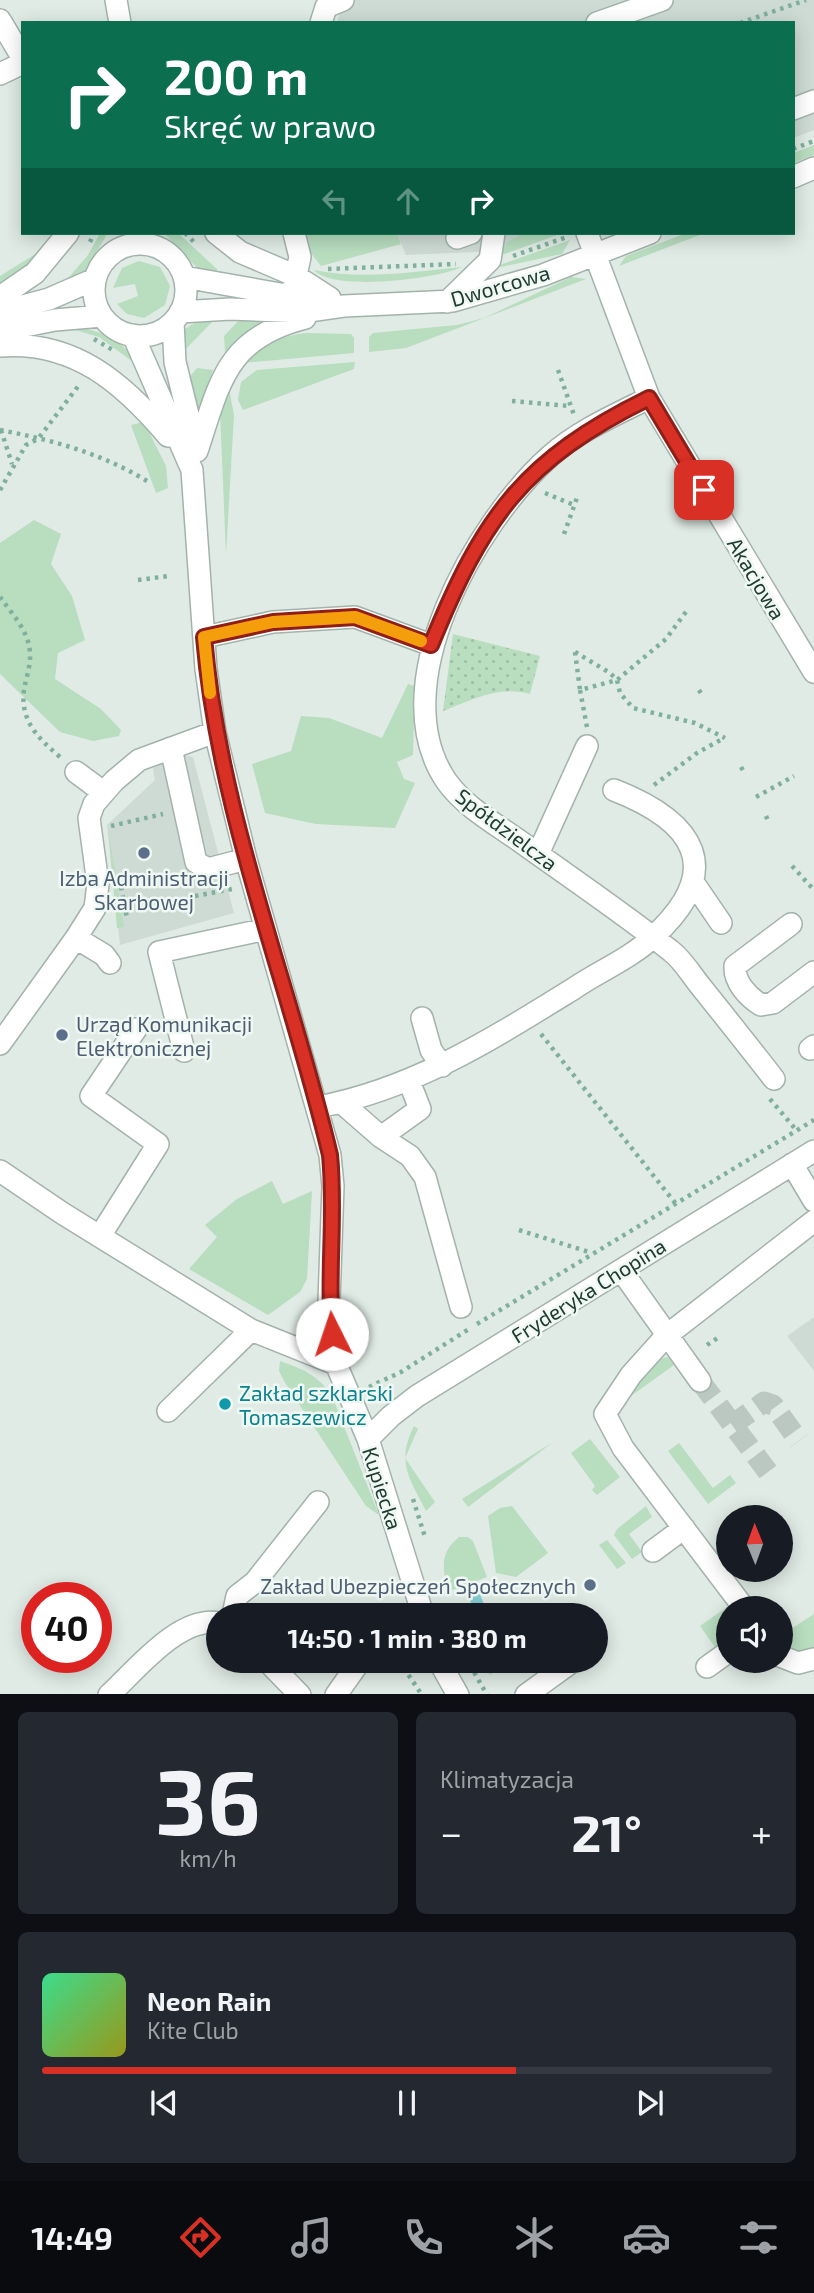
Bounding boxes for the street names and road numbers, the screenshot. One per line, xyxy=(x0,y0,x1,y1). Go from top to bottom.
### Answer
street label: Dworcowa xyxy=(448,259,552,311)
street label: Akacjowa xyxy=(722,532,791,624)
street label: Spółdzielcza xyxy=(451,783,563,875)
street label: Fryderyka Chopina xyxy=(506,1232,670,1348)
street label: Kupiecka xyxy=(358,1444,408,1532)

